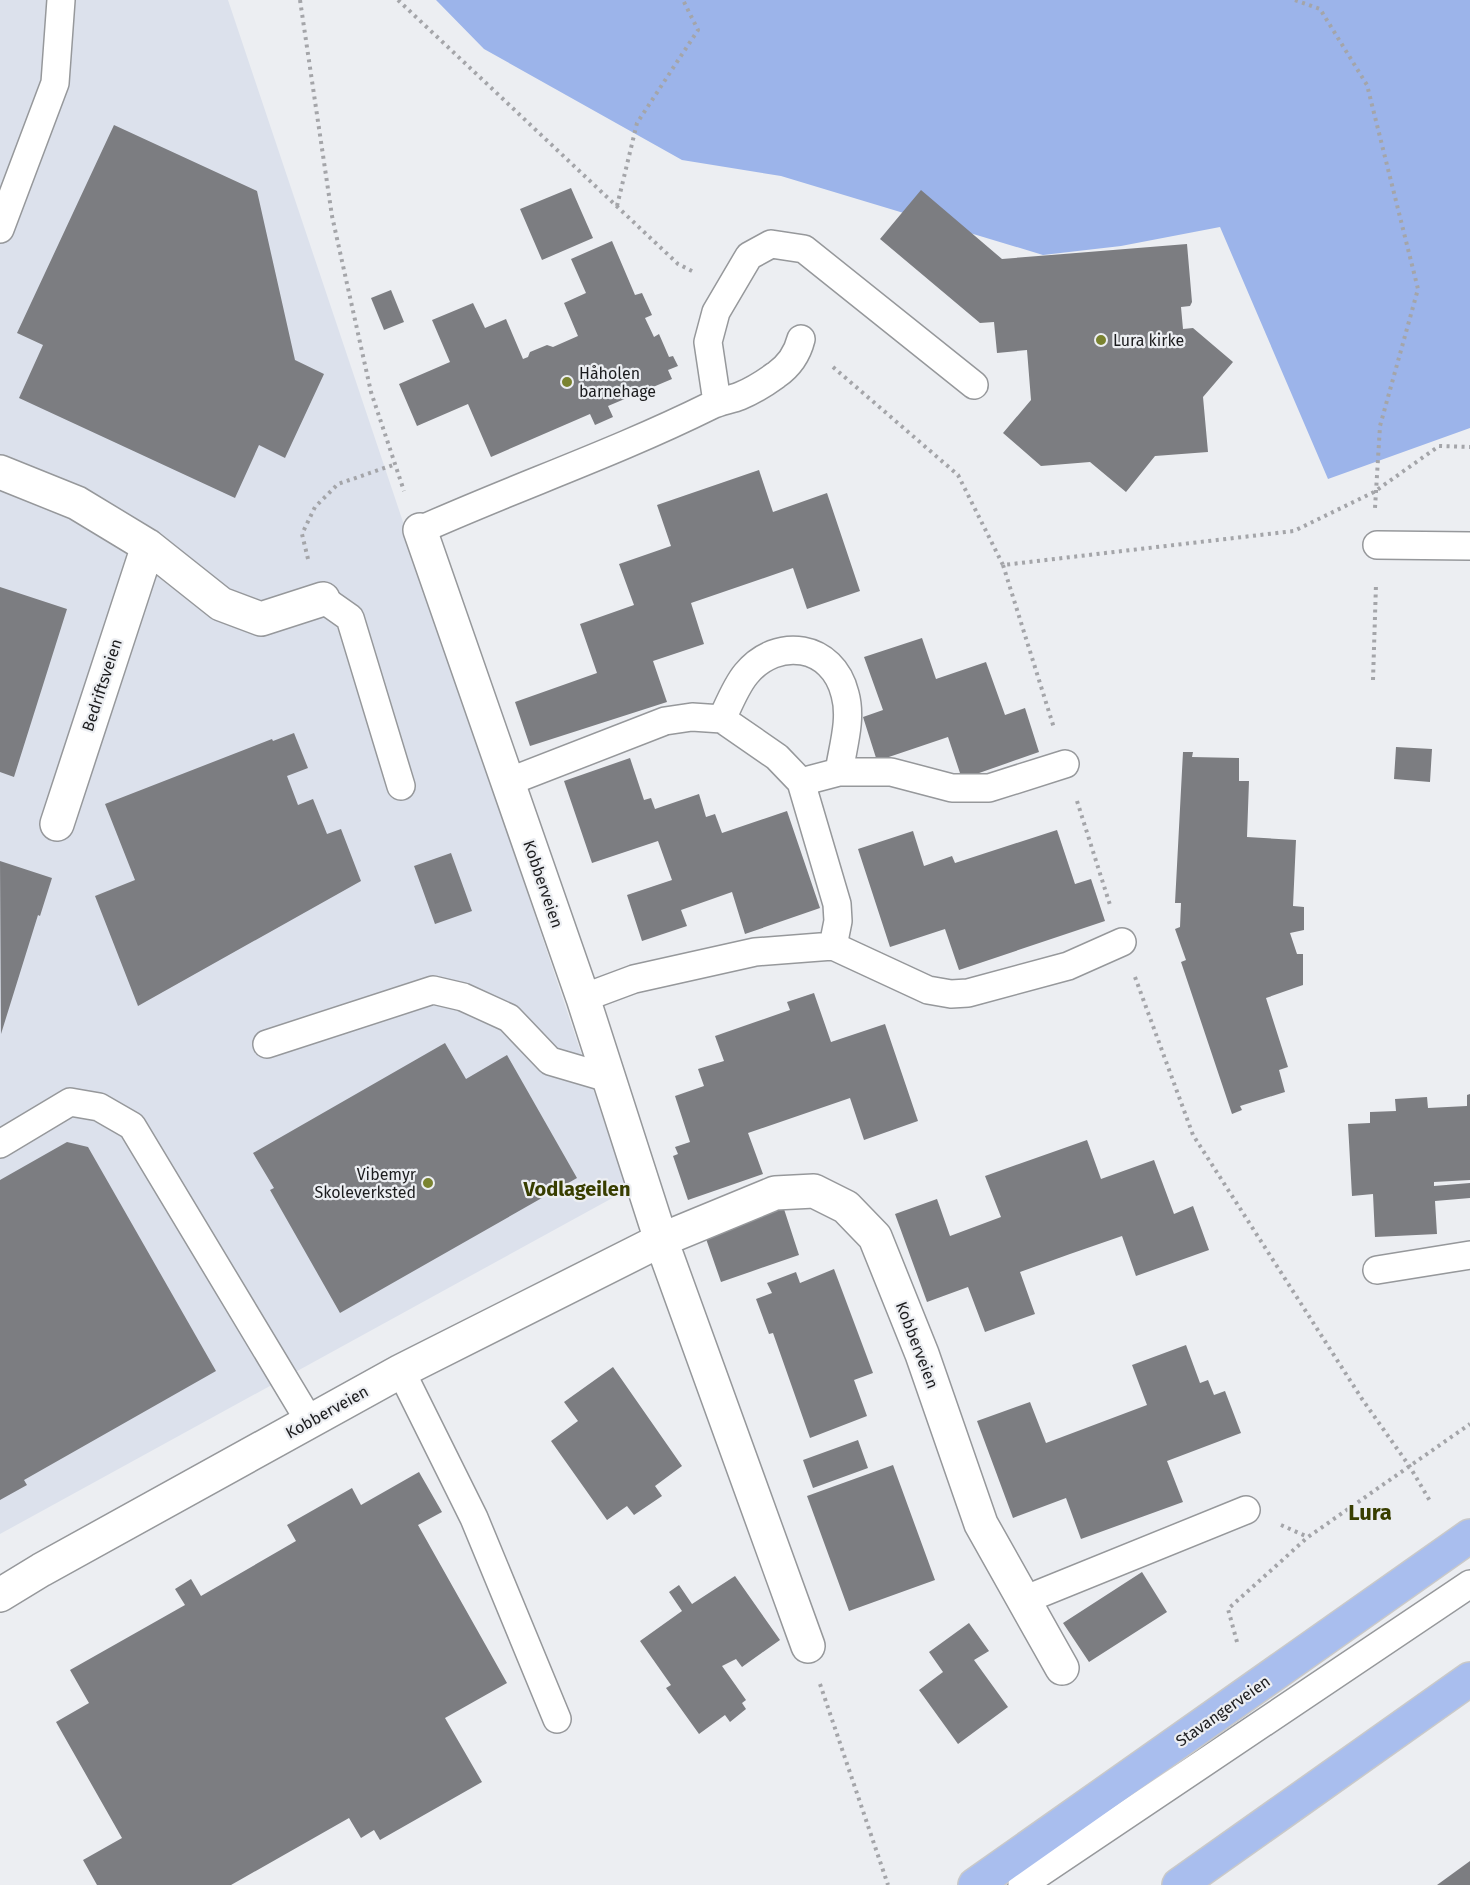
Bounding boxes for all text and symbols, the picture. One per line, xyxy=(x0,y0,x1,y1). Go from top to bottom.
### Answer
place label: Lura kirke xyxy=(1113,331,1184,350)
marker: Lura kirke xyxy=(1094,333,1108,347)
place label: Håholen barnehage xyxy=(579,364,656,401)
marker: Håholen barnehage xyxy=(560,375,574,389)
street label: Bedriftsveien xyxy=(78,636,126,734)
street label: Kobberveien xyxy=(519,838,567,930)
place label: Vibemyr Skoleverksted xyxy=(315,1165,417,1202)
marker: Vibemyr Skoleverksted xyxy=(421,1176,435,1190)
district label: Vodlageilen xyxy=(523,1177,630,1201)
street label: Kobberveien xyxy=(892,1299,942,1391)
street label: Kobberveien xyxy=(282,1381,372,1443)
district label: Lura xyxy=(1348,1499,1392,1526)
street label: Stavangerveien xyxy=(1172,1671,1274,1751)

